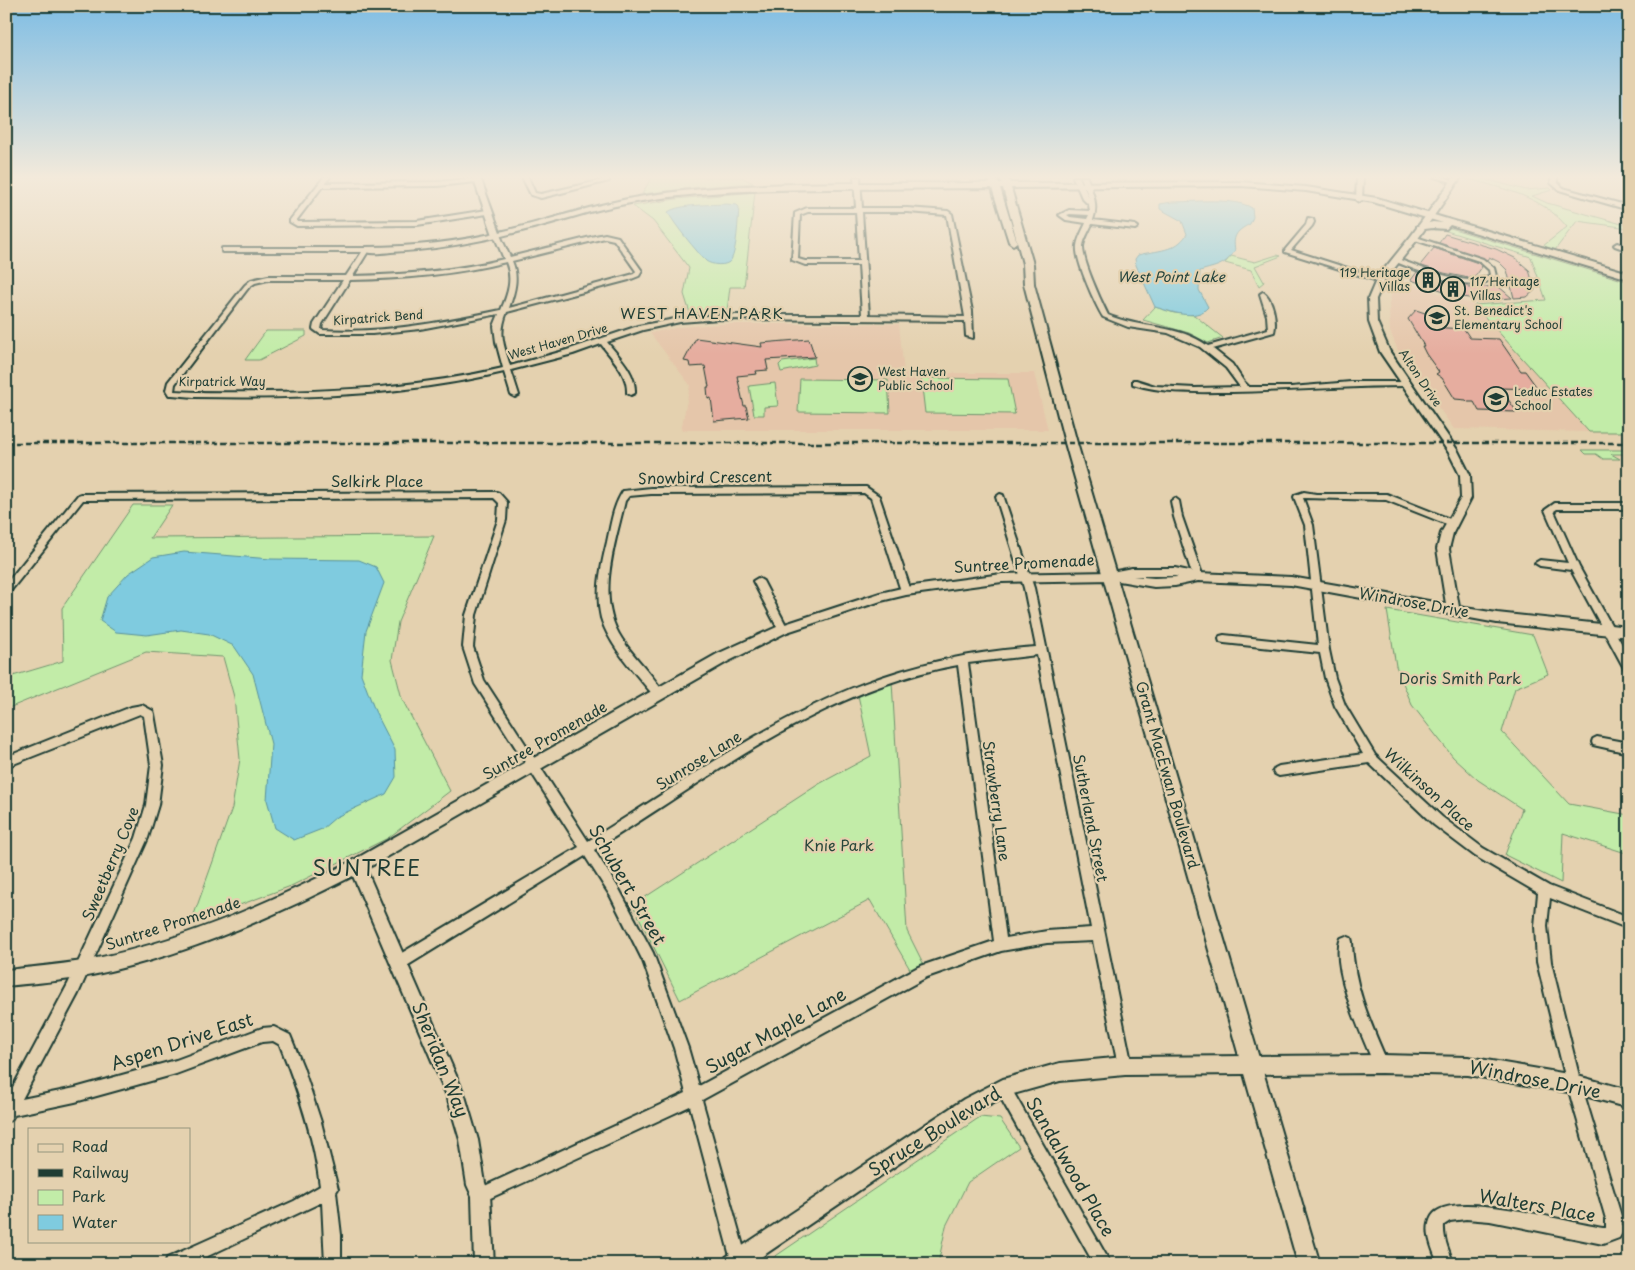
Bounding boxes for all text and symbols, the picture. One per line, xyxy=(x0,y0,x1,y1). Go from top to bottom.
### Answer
place label: 119 Heritage Villas xyxy=(1340,263,1411,295)
water label: West Point Lake xyxy=(1117,266,1226,287)
building icon: 119 Heritage Villas xyxy=(1415,267,1441,293)
place label: 117 Heritage Villas xyxy=(1470,272,1539,304)
building icon: 117 Heritage Villas xyxy=(1440,276,1466,302)
district label: WEST HAVEN PARK xyxy=(620,301,784,324)
place label: St. Benedict's Elementary School xyxy=(1454,301,1562,333)
street label: Kirpatrick Bend xyxy=(332,305,423,329)
school or university icon: St. Benedict's Elementary School xyxy=(1424,305,1450,331)
street label: West Haven Drive xyxy=(506,318,610,364)
street label: Alton Drive xyxy=(1395,345,1447,410)
place label: West Haven Public School xyxy=(878,362,953,394)
school or university icon: West Haven Public School xyxy=(847,366,873,392)
street label: Kirpatrick Way xyxy=(178,372,266,390)
place label: Leduc Estates School xyxy=(1514,382,1593,414)
school or university icon: Leduc Estates School xyxy=(1483,386,1509,412)
street label: Snowbird Crescent xyxy=(638,464,772,489)
street label: Selkirk Place xyxy=(331,469,423,492)
street label: Suntree Promenade xyxy=(953,547,1095,578)
street label: Windrose Drive xyxy=(1357,581,1471,623)
park label: Doris Smith Park xyxy=(1399,666,1521,689)
street label: Grant MacEwan Boulevard xyxy=(1131,678,1206,871)
street label: Suntree Promenade xyxy=(477,695,611,785)
street label: Sunrose Lane xyxy=(651,724,746,795)
street label: Strawberry Lane xyxy=(978,739,1017,863)
street label: Wilkinson Place xyxy=(1380,742,1480,836)
street label: Sutherland Street xyxy=(1068,752,1115,884)
street label: Sweetberry Cove xyxy=(75,803,144,924)
street label: Schubert Street xyxy=(583,819,674,950)
park label: Knie Park xyxy=(804,833,874,856)
district label: SUNTREE xyxy=(313,851,421,883)
street label: Suntree Promenade xyxy=(102,890,243,955)
street label: Sugar Maple Lane xyxy=(700,980,851,1080)
street label: Sheridan Way xyxy=(406,998,477,1121)
street label: Aspen Drive East xyxy=(107,1005,256,1076)
street label: Windrose Drive xyxy=(1467,1053,1603,1105)
street label: Spruce Boulevard xyxy=(863,1079,1006,1182)
street label: Sandalwood Place xyxy=(1020,1091,1122,1241)
legend xyxy=(28,1128,190,1242)
text: Road xyxy=(72,1134,108,1157)
text: Railway xyxy=(72,1160,129,1183)
street label: Walters Place xyxy=(1477,1181,1598,1228)
text: Park xyxy=(72,1184,106,1207)
text: Water xyxy=(72,1210,117,1233)

